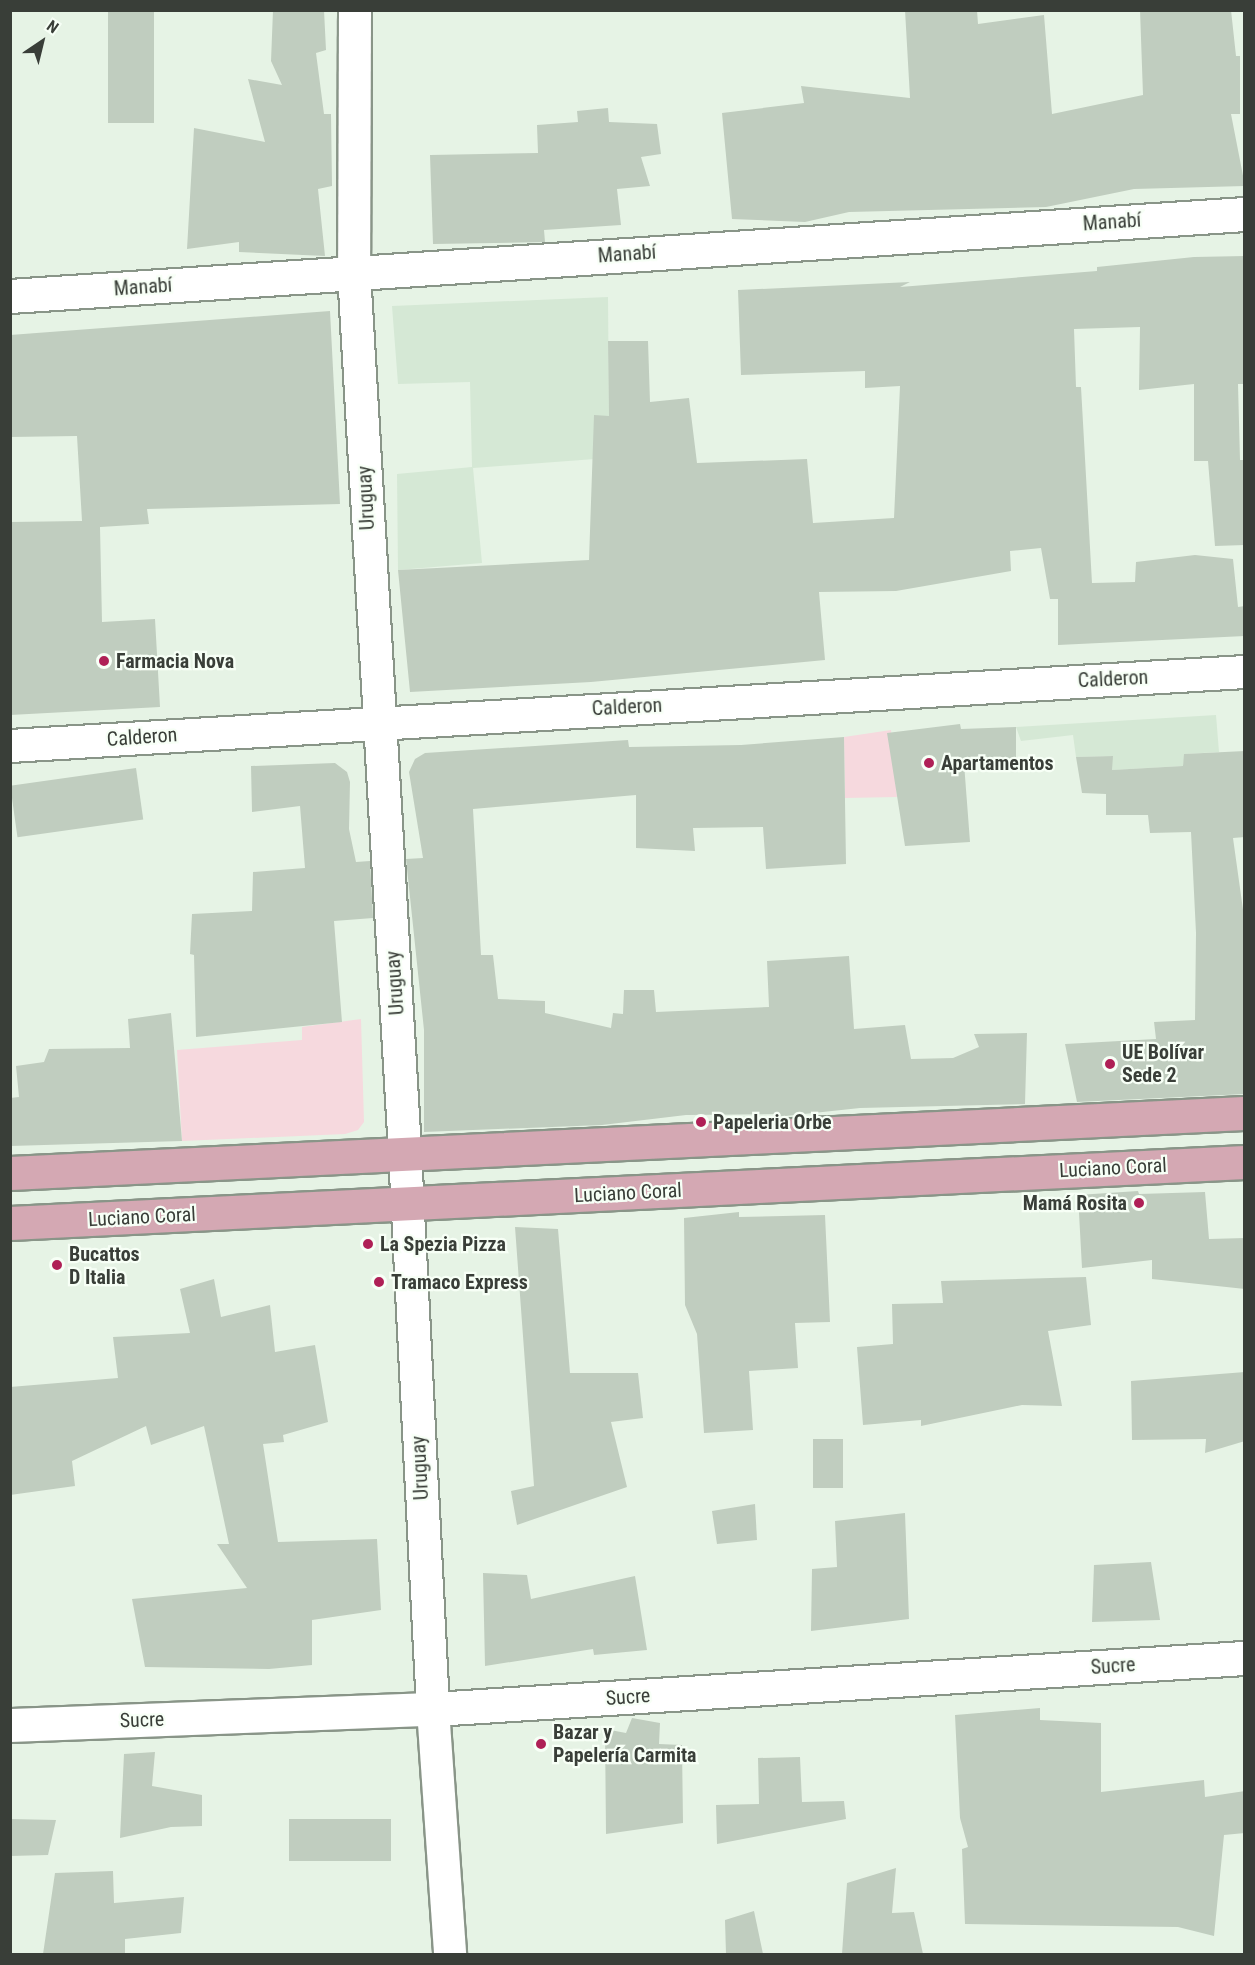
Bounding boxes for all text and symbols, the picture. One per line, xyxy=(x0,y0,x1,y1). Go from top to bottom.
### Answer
north arrow xyxy=(12,12,72,72)
text: N xyxy=(43,16,62,37)
street label: Manabí xyxy=(1082,208,1142,236)
street label: Manabí xyxy=(597,240,657,268)
street label: Manabí xyxy=(113,273,173,301)
street label: Uruguay xyxy=(352,465,380,531)
place label: Farmacia Nova xyxy=(116,649,234,673)
marker: Farmacia Nova xyxy=(97,654,111,668)
street label: Calderon xyxy=(1077,665,1149,693)
street label: Calderon xyxy=(591,693,663,721)
street label: Calderon xyxy=(106,723,178,751)
place label: Apartamentos xyxy=(941,751,1054,775)
marker: Apartamentos xyxy=(922,756,936,770)
street label: Uruguay xyxy=(381,950,409,1016)
place label: UE Bolívar Sede 2 xyxy=(1122,1040,1204,1087)
marker: UE Bolívar Sede 2 xyxy=(1103,1057,1117,1071)
place label: Papeleria Orbe xyxy=(713,1110,832,1134)
marker: Papeleria Orbe xyxy=(694,1115,708,1129)
street label: Luciano Coral xyxy=(1059,1153,1167,1183)
street label: Luciano Coral xyxy=(574,1178,682,1208)
place label: Mamá Rosita xyxy=(1023,1191,1127,1215)
marker: Mamá Rosita xyxy=(1132,1196,1146,1210)
street label: Luciano Coral xyxy=(88,1202,196,1232)
place label: La Spezia Pizza xyxy=(380,1232,506,1256)
marker: La Spezia Pizza xyxy=(361,1237,375,1251)
place label: Bucattos D Italia xyxy=(69,1242,140,1289)
marker: Bucattos D Italia xyxy=(50,1258,64,1272)
place label: Tramaco Express xyxy=(391,1270,528,1294)
marker: Tramaco Express xyxy=(372,1275,386,1289)
street label: Uruguay xyxy=(406,1435,434,1501)
street label: Sucre xyxy=(1090,1652,1136,1680)
street label: Sucre xyxy=(605,1683,651,1711)
street label: Sucre xyxy=(119,1707,165,1733)
place label: Bazar y Papelería Carmita xyxy=(553,1720,697,1767)
marker: Bazar y Papelería Carmita xyxy=(534,1737,548,1751)

